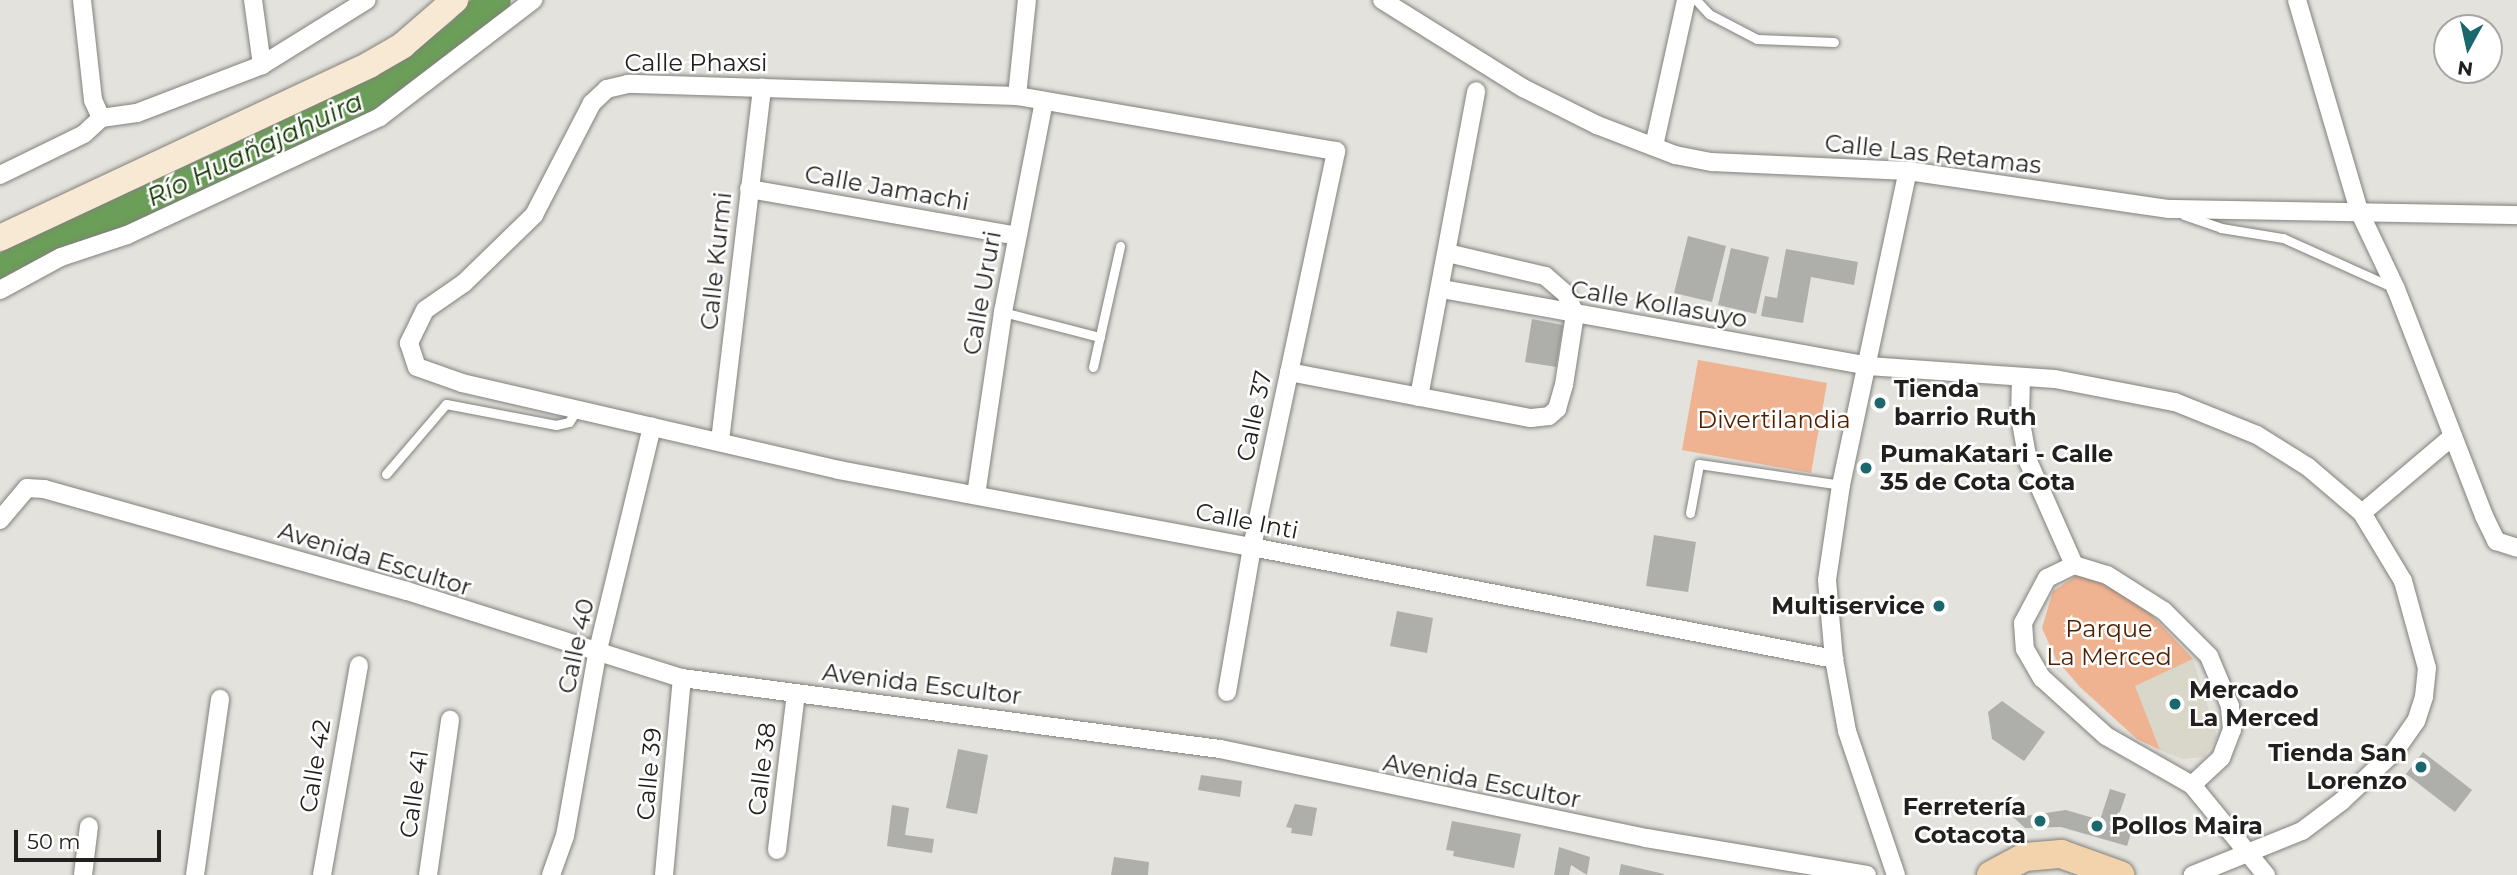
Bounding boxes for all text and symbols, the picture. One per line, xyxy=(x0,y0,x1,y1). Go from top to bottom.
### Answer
north arrow xyxy=(2433,14,2503,84)
street label: Calle Phaxsi xyxy=(624,49,768,77)
text: N xyxy=(2456,56,2474,81)
water label: Río Huañajahuira xyxy=(142,86,368,214)
street label: Calle Las Retamas xyxy=(1823,128,2043,180)
street label: Calle Jamachi xyxy=(803,159,971,217)
street label: Calle Kurmi xyxy=(694,190,738,332)
street label: Calle Ururi xyxy=(957,229,1007,357)
street label: Calle Kollasuyo xyxy=(1568,274,1750,334)
street label: Calle 37 xyxy=(1230,368,1278,464)
place label: Tienda barrio Ruth xyxy=(1894,375,2037,431)
marker: Tienda barrio Ruth xyxy=(1872,395,1888,411)
park label: Divertilandia xyxy=(1697,406,1851,434)
place label: PumaKatari - Calle 35 de Cota Cota xyxy=(1880,440,2113,496)
marker: PumaKatari - Calle 35 de Cota Cota xyxy=(1858,460,1874,476)
street label: Calle Inti xyxy=(1193,497,1301,545)
street label: Avenida Escultor xyxy=(275,516,475,602)
place label: Multiservice xyxy=(1771,592,1925,620)
street label: Calle 40 xyxy=(552,596,600,696)
marker: Multiservice xyxy=(1931,598,1947,614)
park label: Parque La Merced xyxy=(2046,615,2172,671)
street label: Avenida Escultor xyxy=(821,657,1023,711)
place label: Mercado La Merced xyxy=(2189,676,2319,732)
marker: Mercado La Merced xyxy=(2167,696,2183,712)
street label: Calle 42 xyxy=(293,717,337,815)
street label: Calle 38 xyxy=(742,721,782,817)
street label: Calle 39 xyxy=(631,727,667,821)
place label: Tienda San Lorenzo xyxy=(2268,739,2407,795)
street label: Calle 41 xyxy=(394,748,434,840)
street label: Avenida Escultor xyxy=(1381,748,1583,814)
marker: Tienda San Lorenzo xyxy=(2413,759,2429,775)
place label: Ferretería Cotacota xyxy=(1903,793,2026,849)
place label: Pollos Maira xyxy=(2111,812,2263,840)
marker: Ferretería Cotacota xyxy=(2032,813,2048,829)
scale bar xyxy=(18,816,164,860)
marker: Pollos Maira xyxy=(2089,818,2105,834)
text: 50 m xyxy=(27,829,81,854)

